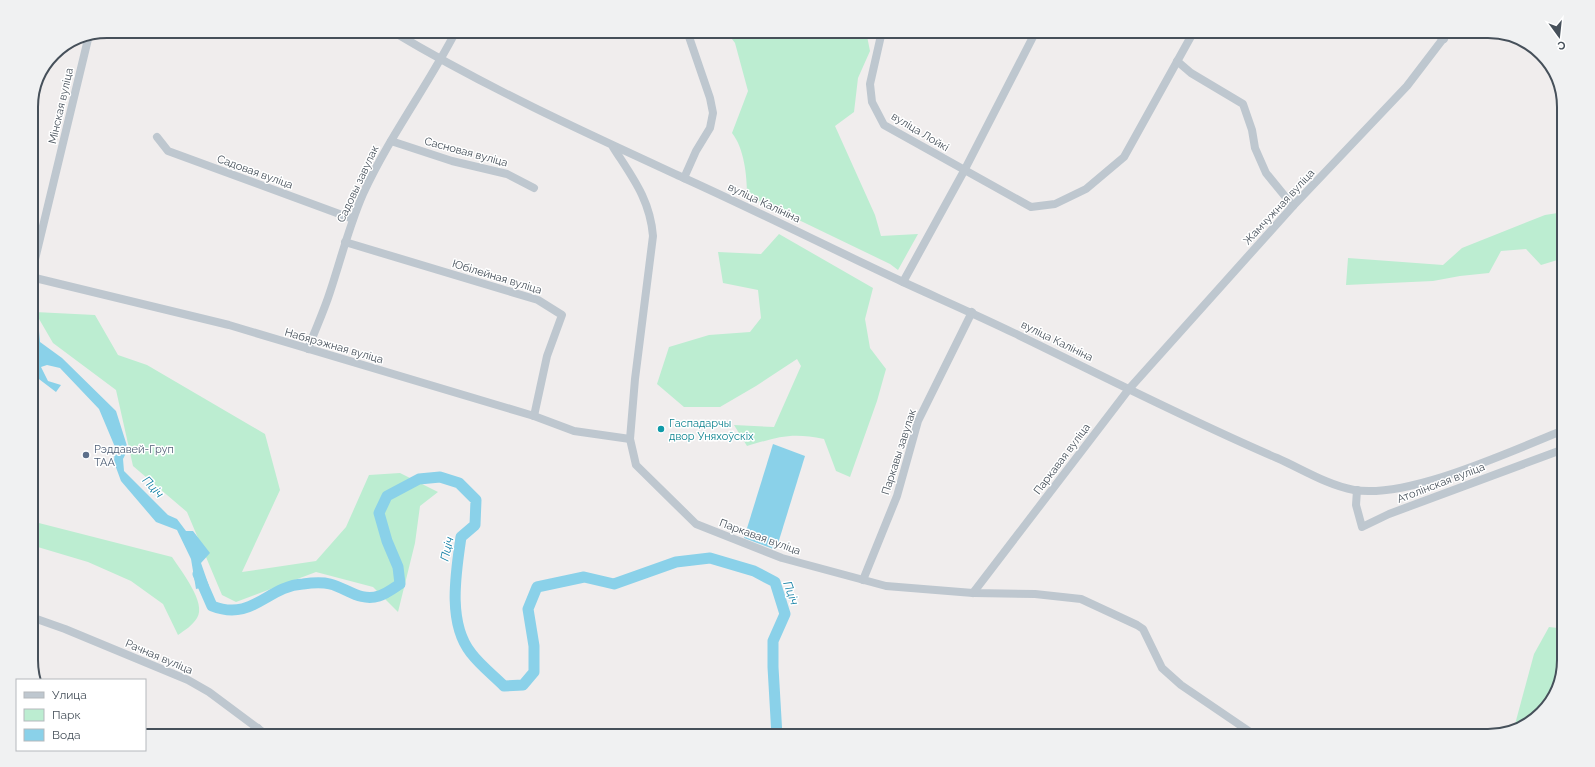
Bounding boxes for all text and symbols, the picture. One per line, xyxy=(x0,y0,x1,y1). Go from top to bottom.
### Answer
north arrow xyxy=(1539,16,1579,56)
text: С xyxy=(1556,38,1567,53)
street label: Мінская вуліца xyxy=(46,67,76,145)
street label: вуліца Лойкі xyxy=(889,110,951,154)
street label: Сасновая вуліца xyxy=(423,135,509,169)
street label: Садовы завулак xyxy=(334,143,382,225)
street label: Садовая вуліца xyxy=(215,152,295,192)
street label: Жамчужная вуліца xyxy=(1241,166,1317,248)
street label: вуліца Калініна xyxy=(726,181,802,225)
street label: Юбілейная вуліца xyxy=(451,257,543,297)
street label: вуліца Калініна xyxy=(1019,318,1095,364)
street label: Набярэжная вуліца xyxy=(283,326,385,366)
street label: Паркавы завулак xyxy=(879,407,919,497)
place label: Гаспадарчы двор Уняхоўскіх xyxy=(669,417,754,443)
street label: Паркавая вуліца xyxy=(1031,421,1093,497)
marker: Гаспадарчы двор Уняхоўскіх xyxy=(656,424,666,434)
place label: Рэддавей-Груп ТАА xyxy=(94,443,174,469)
marker: Рэддавей-Груп ТАА xyxy=(81,450,91,460)
street label: Атолінская вуліца xyxy=(1395,460,1487,506)
water label: Пціч xyxy=(139,473,167,501)
street label: Паркавая вуліца xyxy=(718,516,802,558)
water label: Пціч xyxy=(437,536,457,562)
water label: Пціч xyxy=(780,579,802,607)
street label: Рачная вуліца xyxy=(123,637,195,677)
legend xyxy=(16,679,146,751)
text: Улица xyxy=(52,688,87,702)
text: Парк xyxy=(52,708,81,722)
text: Вода xyxy=(52,728,81,742)

